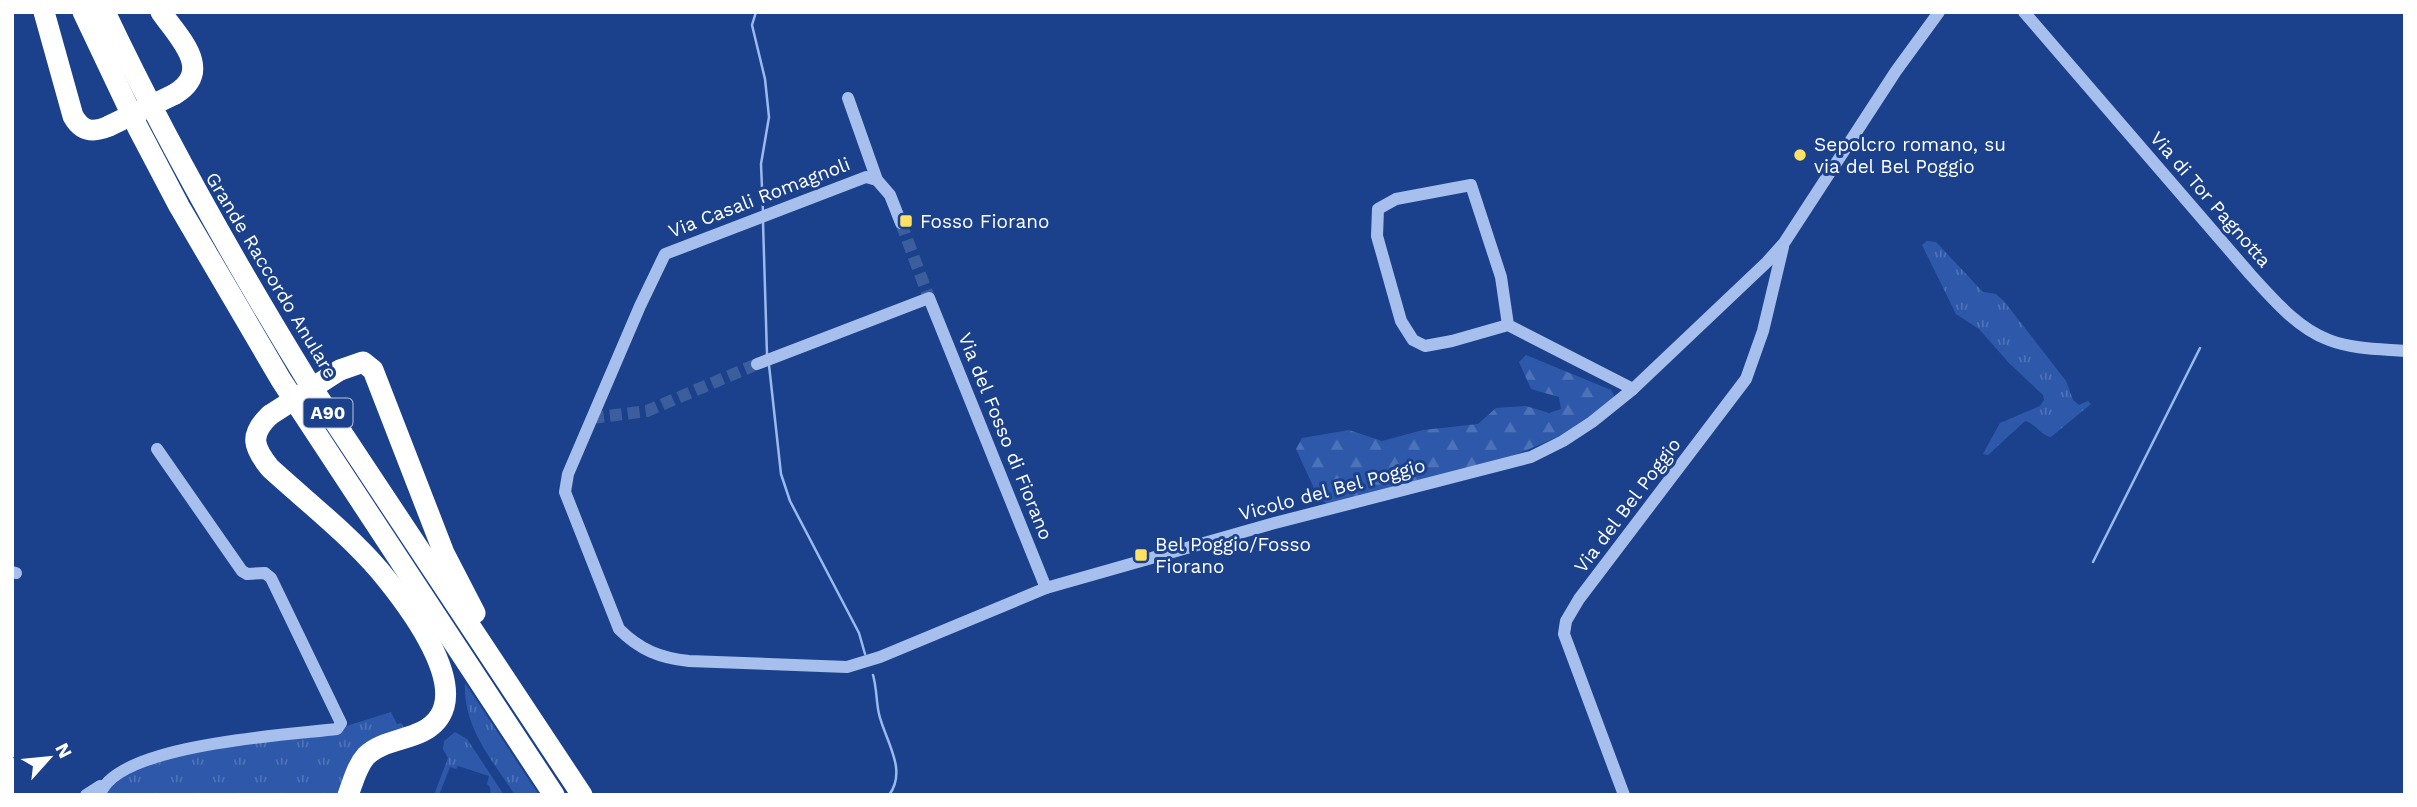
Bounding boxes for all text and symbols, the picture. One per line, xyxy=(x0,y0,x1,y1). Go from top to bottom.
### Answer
street label: Via di Tor Pagnotta xyxy=(2145,127,2276,272)
place label: Sepolcro romano, su via del Bel Poggio xyxy=(1814,133,2006,178)
marker: Sepolcro romano, su via del Bel Poggio xyxy=(1792,147,1808,163)
street label: Via Casali Romagnoli xyxy=(665,152,853,243)
street label: Grande Raccordo Anulare xyxy=(201,168,342,383)
place label: Fosso Fiorano xyxy=(920,210,1049,233)
marker: Fosso Fiorano xyxy=(898,213,914,229)
street label: Via del Fosso di Fiorano xyxy=(953,329,1058,543)
road number: A90 xyxy=(304,398,352,428)
street label: Via del Bel Poggio xyxy=(1569,433,1686,577)
street label: Vicolo del Bel Poggio xyxy=(1236,454,1428,525)
place label: Bel Poggio/Fosso Fiorano xyxy=(1155,533,1311,578)
marker: Bel Poggio/Fosso Fiorano xyxy=(1133,547,1149,563)
north arrow xyxy=(14,723,84,793)
text: N xyxy=(50,739,77,762)

